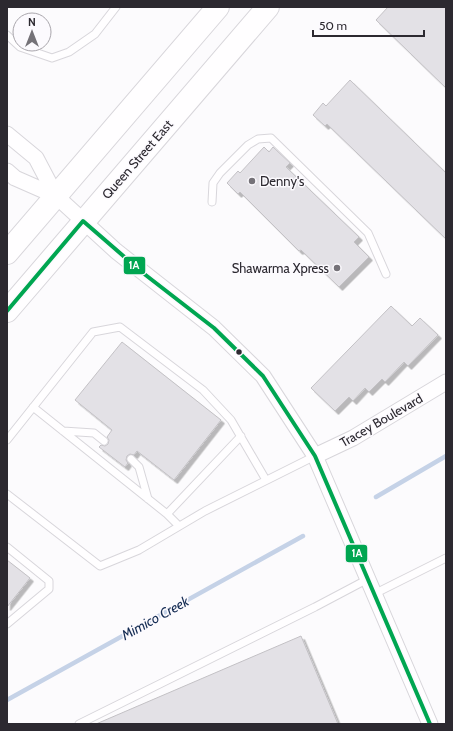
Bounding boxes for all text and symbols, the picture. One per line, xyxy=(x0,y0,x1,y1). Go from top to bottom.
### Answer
north arrow xyxy=(12,12,52,52)
scale bar xyxy=(313,12,424,38)
text: N xyxy=(28,15,36,29)
text: 50 m xyxy=(319,18,347,33)
street label: Queen Street East xyxy=(98,116,176,202)
place label: Denny's xyxy=(260,173,305,189)
marker: Denny's xyxy=(247,176,257,186)
line badge: 1A xyxy=(123,256,146,275)
text: 1A xyxy=(129,258,140,272)
place label: Shawarma Xpress xyxy=(232,260,330,276)
marker: Shawarma Xpress xyxy=(332,263,342,273)
unlabelled marker xyxy=(234,347,244,357)
street label: Tracey Boulevard xyxy=(337,390,425,450)
line badge: 1A xyxy=(345,544,368,563)
text: 1A xyxy=(352,546,363,560)
water label: Mimico Creek xyxy=(117,592,193,644)

